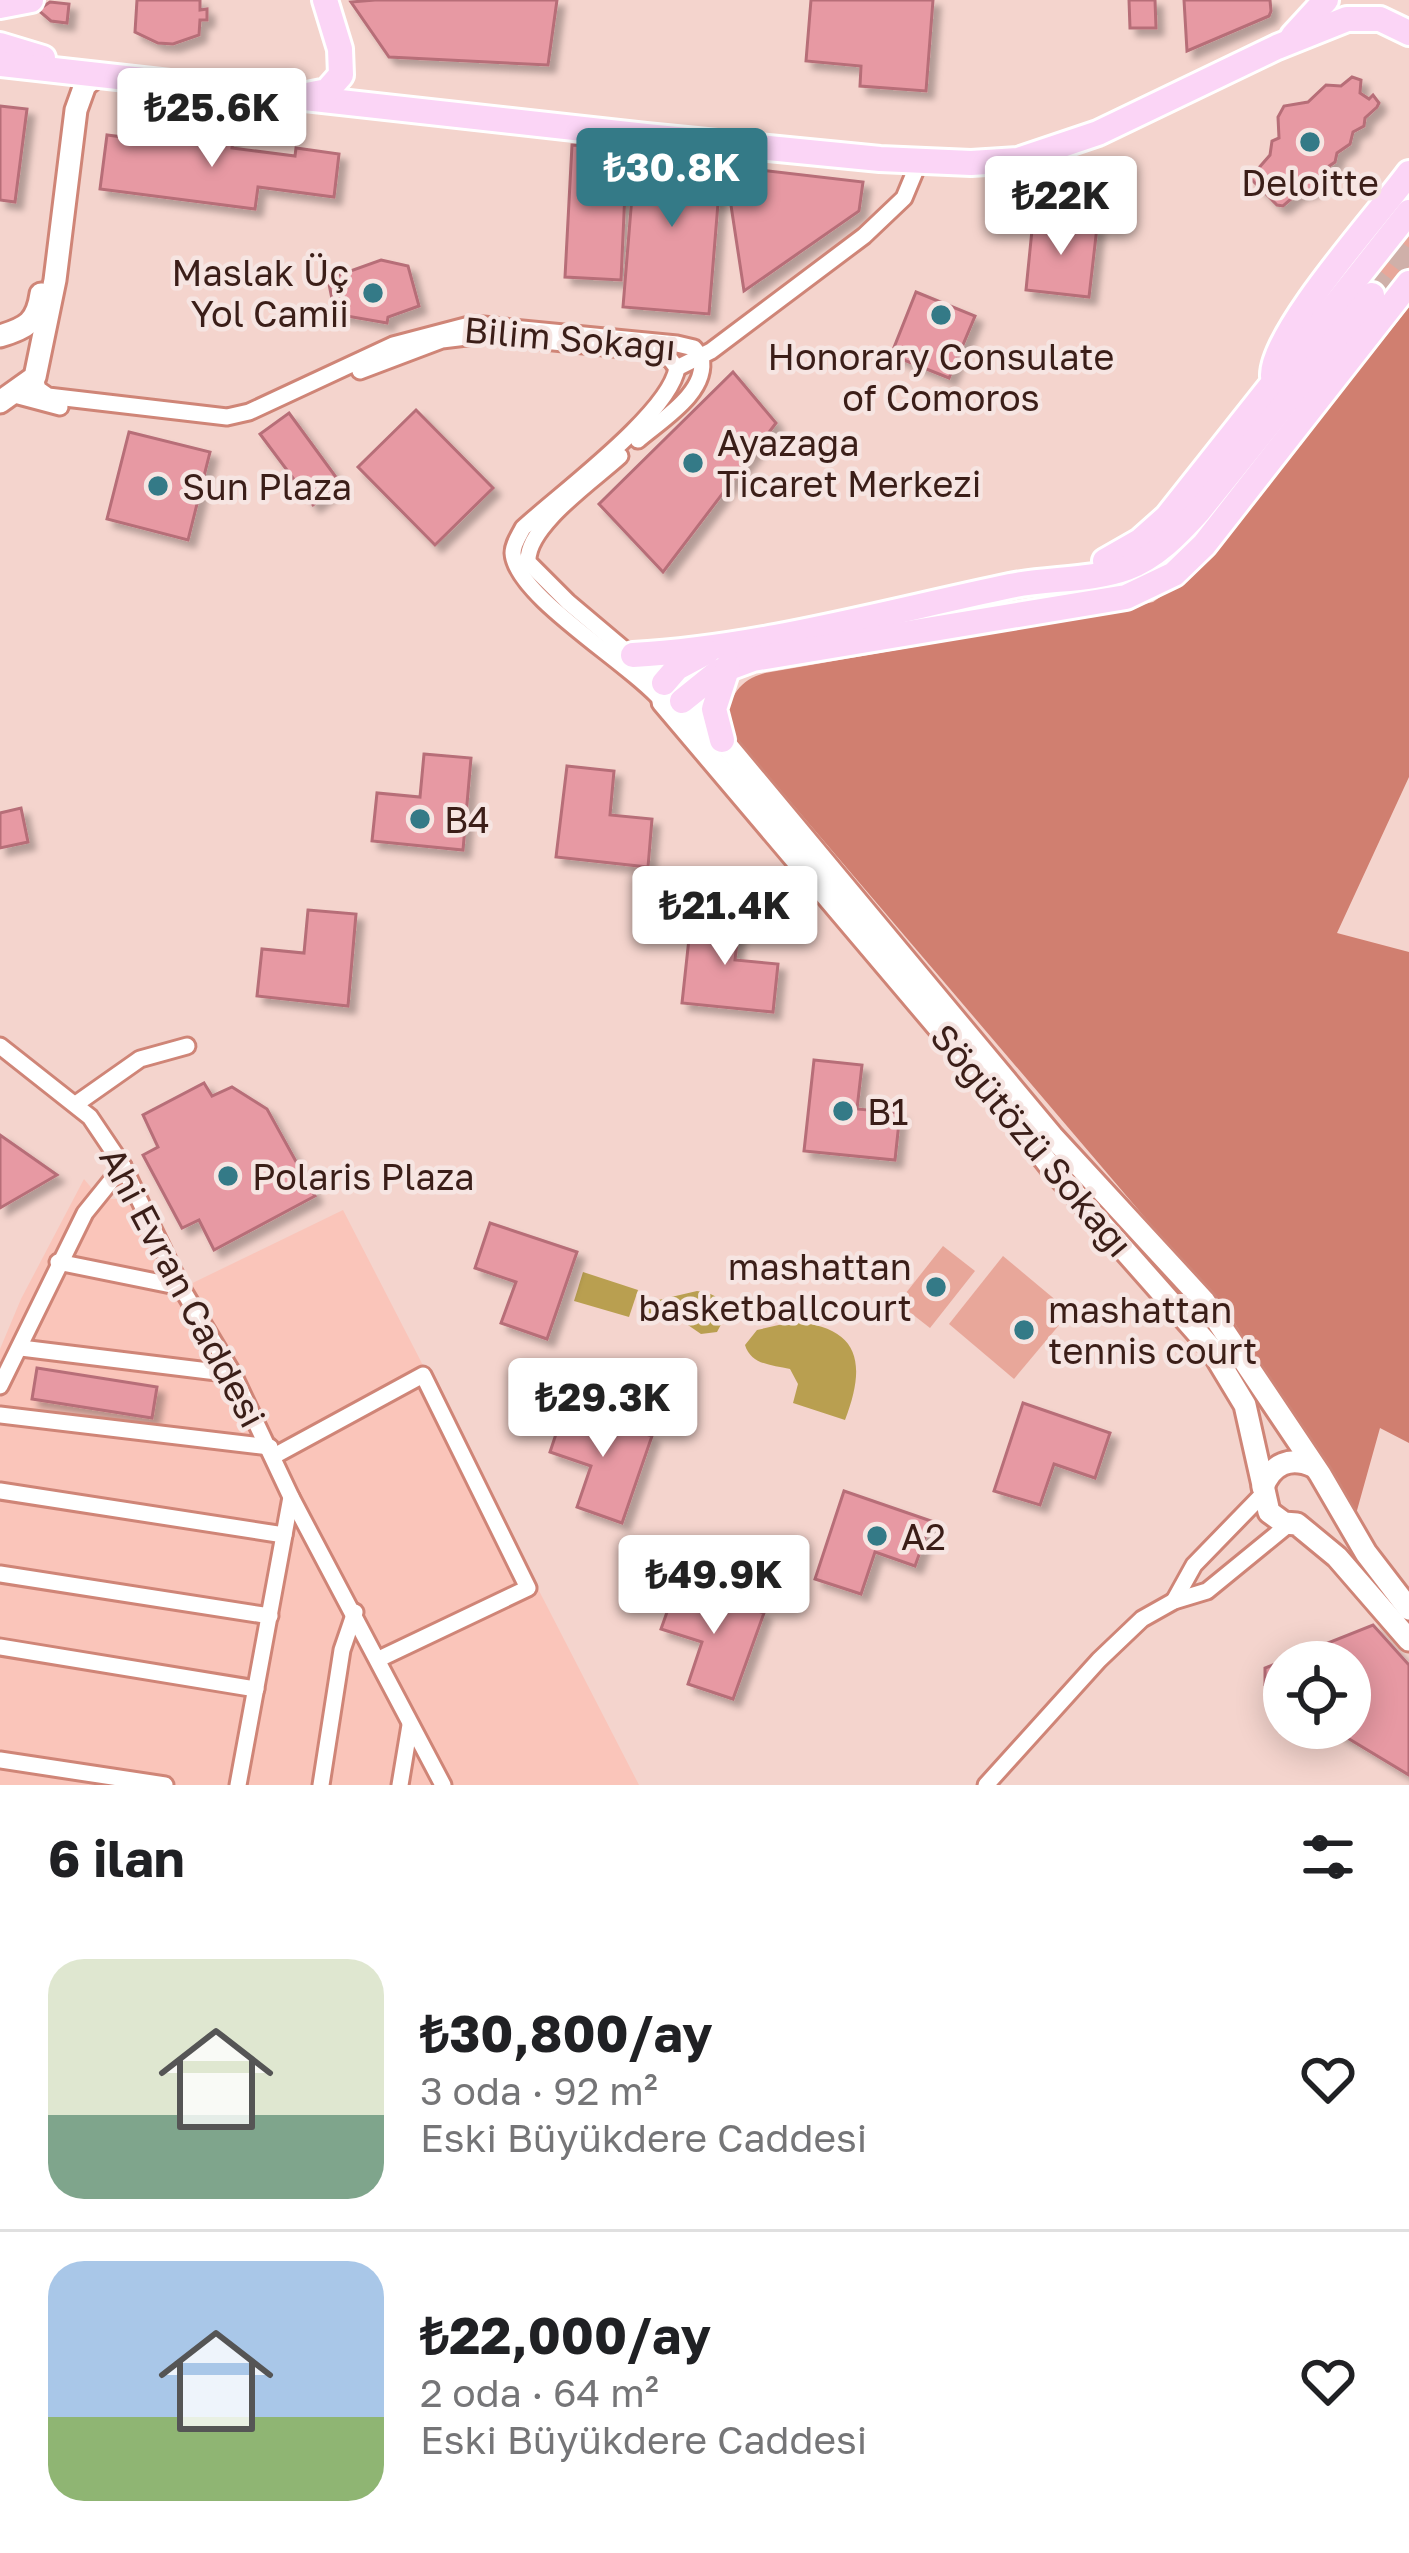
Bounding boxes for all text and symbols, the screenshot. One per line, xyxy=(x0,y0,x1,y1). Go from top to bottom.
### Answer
pin: ₺25.6K xyxy=(114,68,310,170)
text: ₺25.6K xyxy=(144,83,280,130)
pin: ₺30.8K xyxy=(574,128,770,230)
marker: Deloitte xyxy=(1297,129,1323,155)
text: ₺30.8K xyxy=(603,143,741,190)
pin: ₺22K xyxy=(990,156,1132,258)
place label: Deloitte xyxy=(1241,161,1379,204)
text: ₺22K xyxy=(1012,171,1110,218)
place label: Maslak Üç Yol Camii xyxy=(172,251,349,335)
marker: Maslak Üç Yol Camii xyxy=(360,280,386,306)
marker: Honorary Consulate of Comoros xyxy=(928,302,954,328)
street label: Bilim Sokağı xyxy=(462,307,678,369)
place label: Honorary Consulate of Comoros xyxy=(768,335,1114,419)
place label: Ayazağa Ticaret Merkezi xyxy=(717,421,981,505)
marker: Ayazağa Ticaret Merkezi xyxy=(680,450,706,476)
place label: Sun Plaza xyxy=(182,465,352,508)
marker: Sun Plaza xyxy=(145,473,171,499)
place label: B4 xyxy=(444,798,490,841)
marker: B4 xyxy=(407,806,433,832)
pin: ₺21.4K xyxy=(627,866,823,968)
text: ₺21.4K xyxy=(659,881,791,928)
street label: Söğütözü Sokağı xyxy=(922,1015,1142,1265)
place label: B1 xyxy=(867,1090,909,1133)
marker: B1 xyxy=(830,1098,856,1124)
street label: Ahi Evran Caddesi xyxy=(91,1140,275,1434)
place label: Polaris Plaza xyxy=(252,1155,475,1198)
marker: Polaris Plaza xyxy=(215,1163,241,1189)
place label: mashattan basketballcourt xyxy=(638,1245,912,1329)
marker: mashattan basketballcourt xyxy=(923,1274,949,1300)
place label: mashattan tennis court xyxy=(1048,1288,1257,1372)
marker: mashattan tennis court xyxy=(1011,1317,1037,1343)
pin: ₺29.3K xyxy=(505,1358,701,1460)
text: ₺29.3K xyxy=(535,1373,671,1420)
place label: A2 xyxy=(901,1515,946,1558)
marker: A2 xyxy=(864,1523,890,1549)
pin: ₺49.9K xyxy=(616,1535,812,1637)
text: ₺49.9K xyxy=(646,1550,782,1597)
map controls xyxy=(1263,1641,1371,1749)
button: locate xyxy=(1263,1641,1371,1749)
icon: filters xyxy=(1295,1824,1361,1890)
text: 6 ilan xyxy=(48,1827,185,1888)
text: ₺30,800/ay xyxy=(420,2002,713,2063)
icon: home xyxy=(144,2007,288,2151)
icon: heart xyxy=(1295,2046,1361,2112)
text: 3 oda · 92 m² xyxy=(420,2067,658,2114)
text: Eski Büyükdere Caddesi xyxy=(420,2114,867,2161)
text: ₺22,000/ay xyxy=(420,2304,711,2365)
icon: home xyxy=(144,2309,288,2453)
icon: heart xyxy=(1295,2348,1361,2414)
text: 2 oda · 64 m² xyxy=(420,2369,659,2416)
text: Eski Büyükdere Caddesi xyxy=(420,2416,867,2463)

